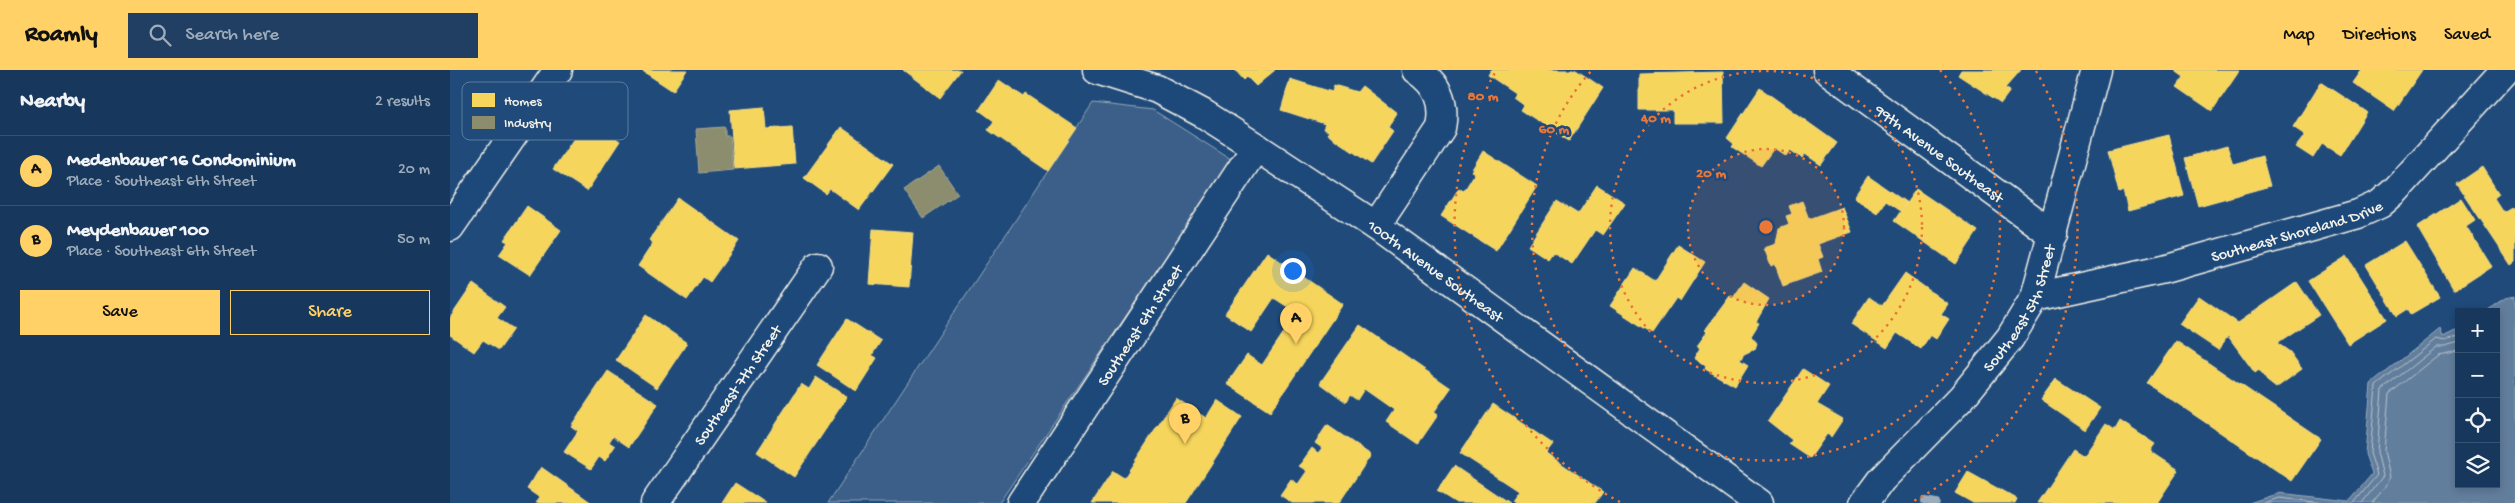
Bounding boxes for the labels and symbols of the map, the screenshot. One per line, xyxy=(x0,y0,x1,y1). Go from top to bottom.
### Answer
legend xyxy=(462,82,628,140)
text: 80 m xyxy=(1468,88,1499,106)
text: Homes xyxy=(504,94,542,111)
street label: 99th Avenue Southeast xyxy=(1869,101,2007,210)
text: 40 m xyxy=(1640,110,1671,128)
text: Industry xyxy=(504,116,552,133)
text: 60 m xyxy=(1539,121,1570,139)
text: 20 m xyxy=(1696,165,1726,183)
street label: Southeast Shoreland Drive xyxy=(2209,198,2387,268)
street label: 100th Avenue Southeast xyxy=(1362,216,1507,329)
centre of rings xyxy=(1757,218,1775,236)
street label: Southeast 5th Street xyxy=(1980,242,2062,377)
your location xyxy=(1280,258,1306,284)
street label: Southeast 6th Street xyxy=(1095,261,1190,391)
pin: A xyxy=(1280,303,1312,344)
street label: Southeast 7th Street xyxy=(692,321,788,450)
pin: B xyxy=(1169,403,1201,444)

